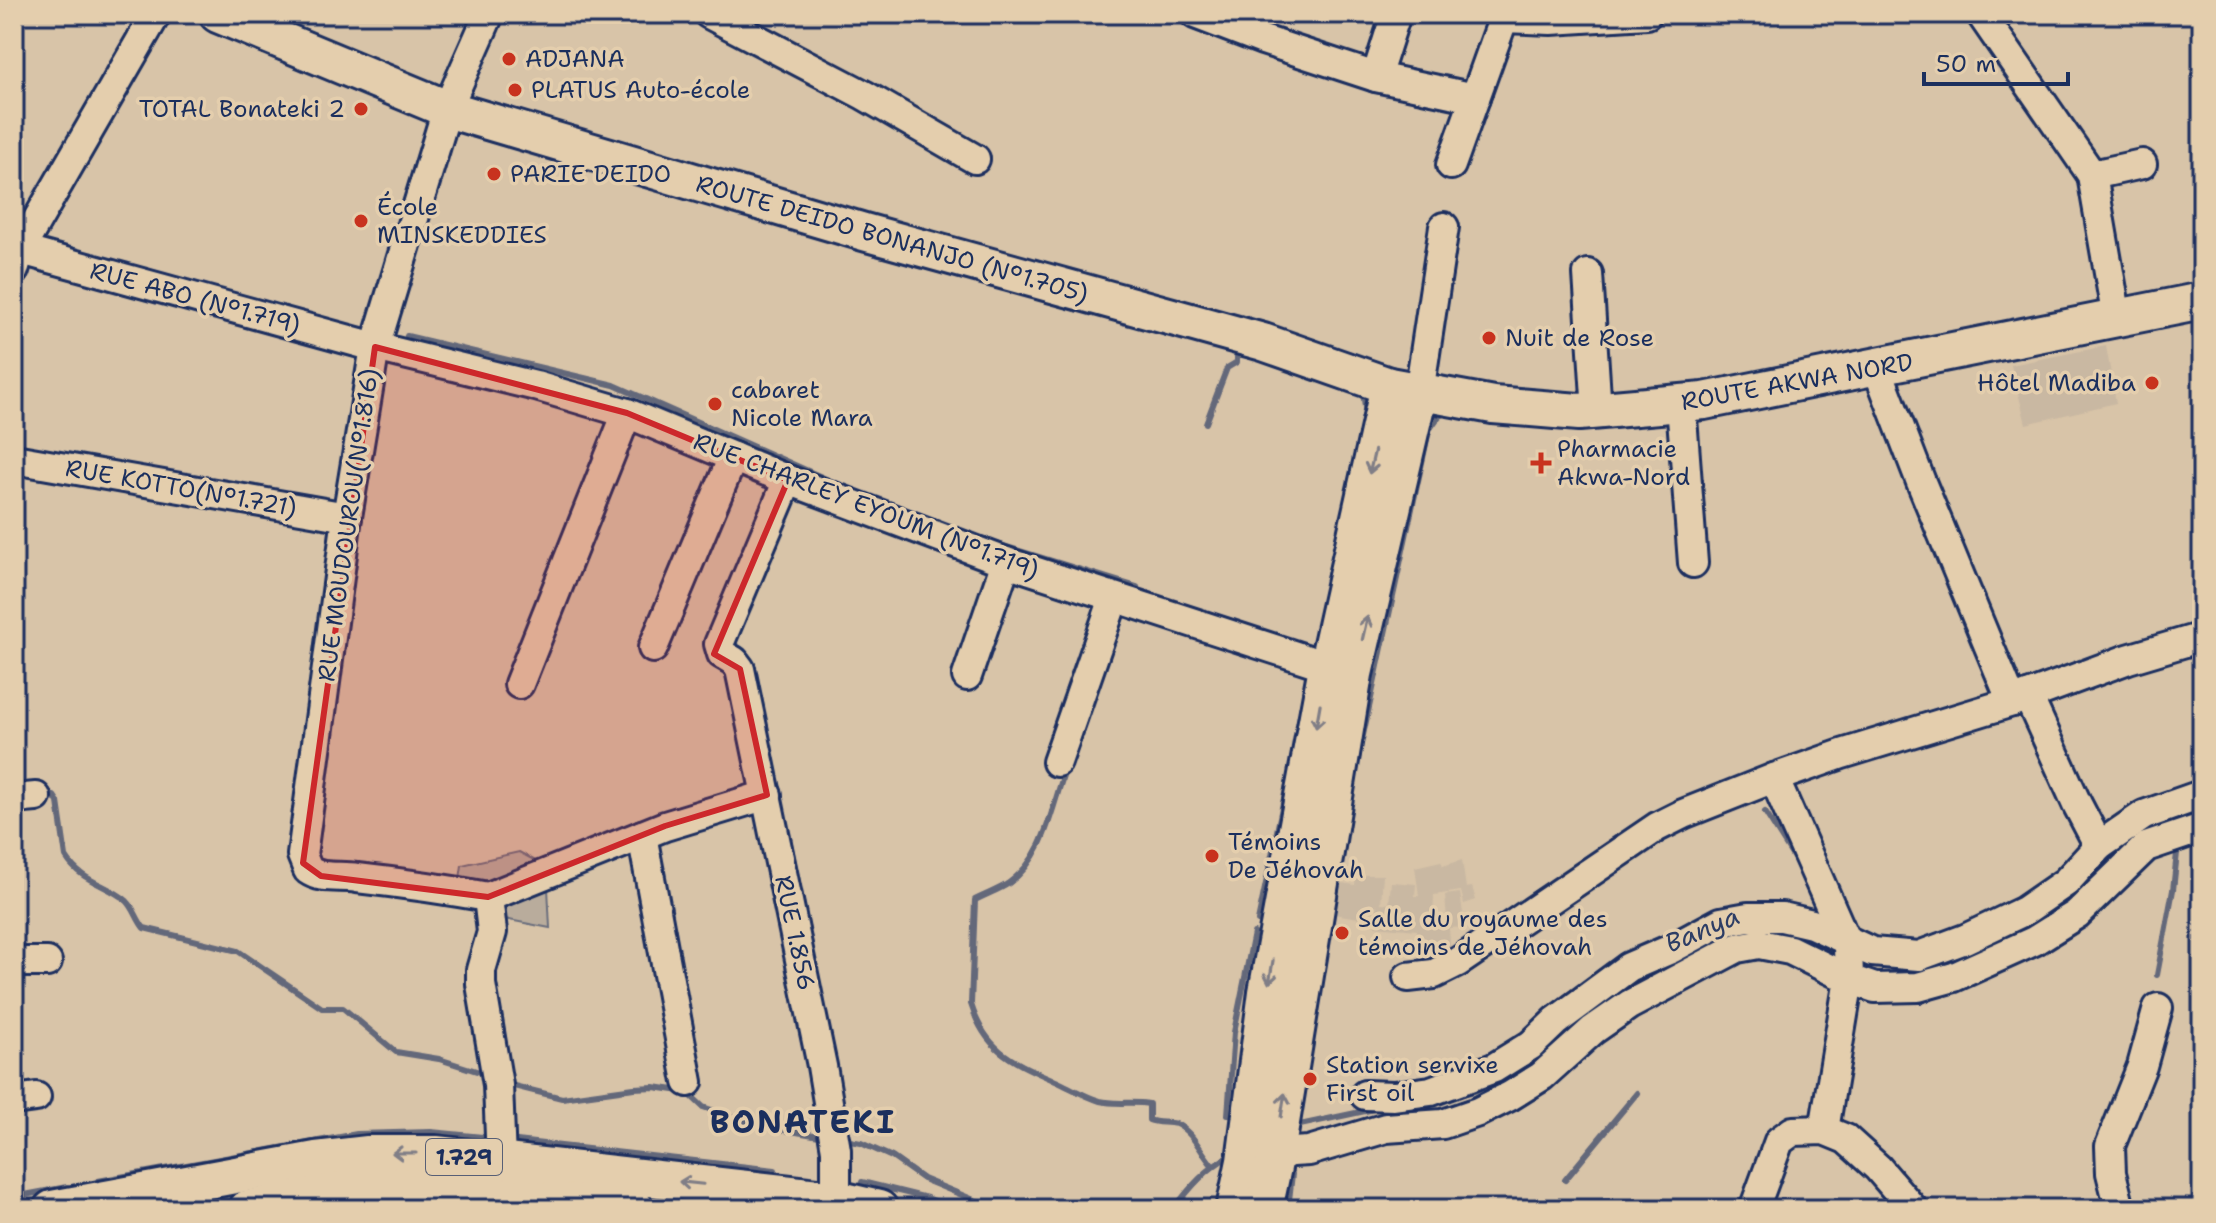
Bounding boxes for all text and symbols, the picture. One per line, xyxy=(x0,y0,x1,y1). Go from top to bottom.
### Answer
scale bar xyxy=(1924,36,2068,86)
place label: ADJANA xyxy=(525,43,625,75)
text: 50 m xyxy=(1936,48,1996,80)
marker: ADJANA xyxy=(500,50,518,68)
place label: PLATUS Auto-école xyxy=(531,74,750,106)
marker: PLATUS Auto-école xyxy=(506,81,524,99)
place label: TOTAL Bonateki 2 xyxy=(139,93,345,125)
marker: TOTAL Bonateki 2 xyxy=(352,100,370,118)
place label: PARIE DEIDO xyxy=(510,158,671,190)
marker: PARIE DEIDO xyxy=(485,165,503,183)
street label: ROUTE DEIDO BONANJO (N°1.705) xyxy=(692,168,1092,310)
place label: École MINSKEDDIES xyxy=(377,191,547,251)
marker: École MINSKEDDIES xyxy=(352,212,370,230)
street label: RUE ABO (N°1.719) xyxy=(86,255,304,341)
place label: Nuit de Rose xyxy=(1505,322,1654,354)
marker: Nuit de Rose xyxy=(1480,329,1498,347)
street label: ROUTE AKWA NORD xyxy=(1678,346,1916,418)
street label: RUE MOUDOUROU(N°1.816) xyxy=(310,366,386,684)
place label: Hôtel Madiba xyxy=(1977,367,2136,399)
place label: cabaret Nicole Mara xyxy=(731,374,873,434)
marker: Hôtel Madiba xyxy=(2143,374,2161,392)
marker: cabaret Nicole Mara xyxy=(706,395,724,413)
street label: RUE CHARLEY EYOUM (N°1.719) xyxy=(689,425,1043,587)
place label: Pharmacie Akwa-Nord xyxy=(1557,433,1690,493)
one-way arrow xyxy=(1364,449,1379,474)
street label: RUE KOTTO(N°1.721) xyxy=(63,452,299,524)
marker: Pharmacie Akwa-Nord xyxy=(1532,454,1550,472)
one-way arrow xyxy=(1358,615,1373,641)
one-way arrow xyxy=(1309,703,1324,728)
place label: Témoins De Jéhovah xyxy=(1228,826,1364,886)
marker: Témoins De Jéhovah xyxy=(1203,847,1221,865)
street label: RUE 1.856 xyxy=(767,873,823,993)
water label: Banya xyxy=(1659,898,1745,960)
place label: Salle du royaume des témoins de Jéhovah xyxy=(1358,903,1608,963)
marker: Salle du royaume des témoins de Jéhovah xyxy=(1333,924,1351,942)
one-way arrow xyxy=(1262,959,1277,984)
place label: Station servixe First oil xyxy=(1326,1049,1499,1109)
marker: Station servixe First oil xyxy=(1301,1070,1319,1088)
one-way arrow xyxy=(1276,1093,1291,1118)
district label: BONATEKI xyxy=(710,1100,896,1143)
road number: 1.729 xyxy=(426,1139,502,1175)
one-way arrow xyxy=(391,1145,418,1161)
one-way arrow xyxy=(679,1175,704,1190)

